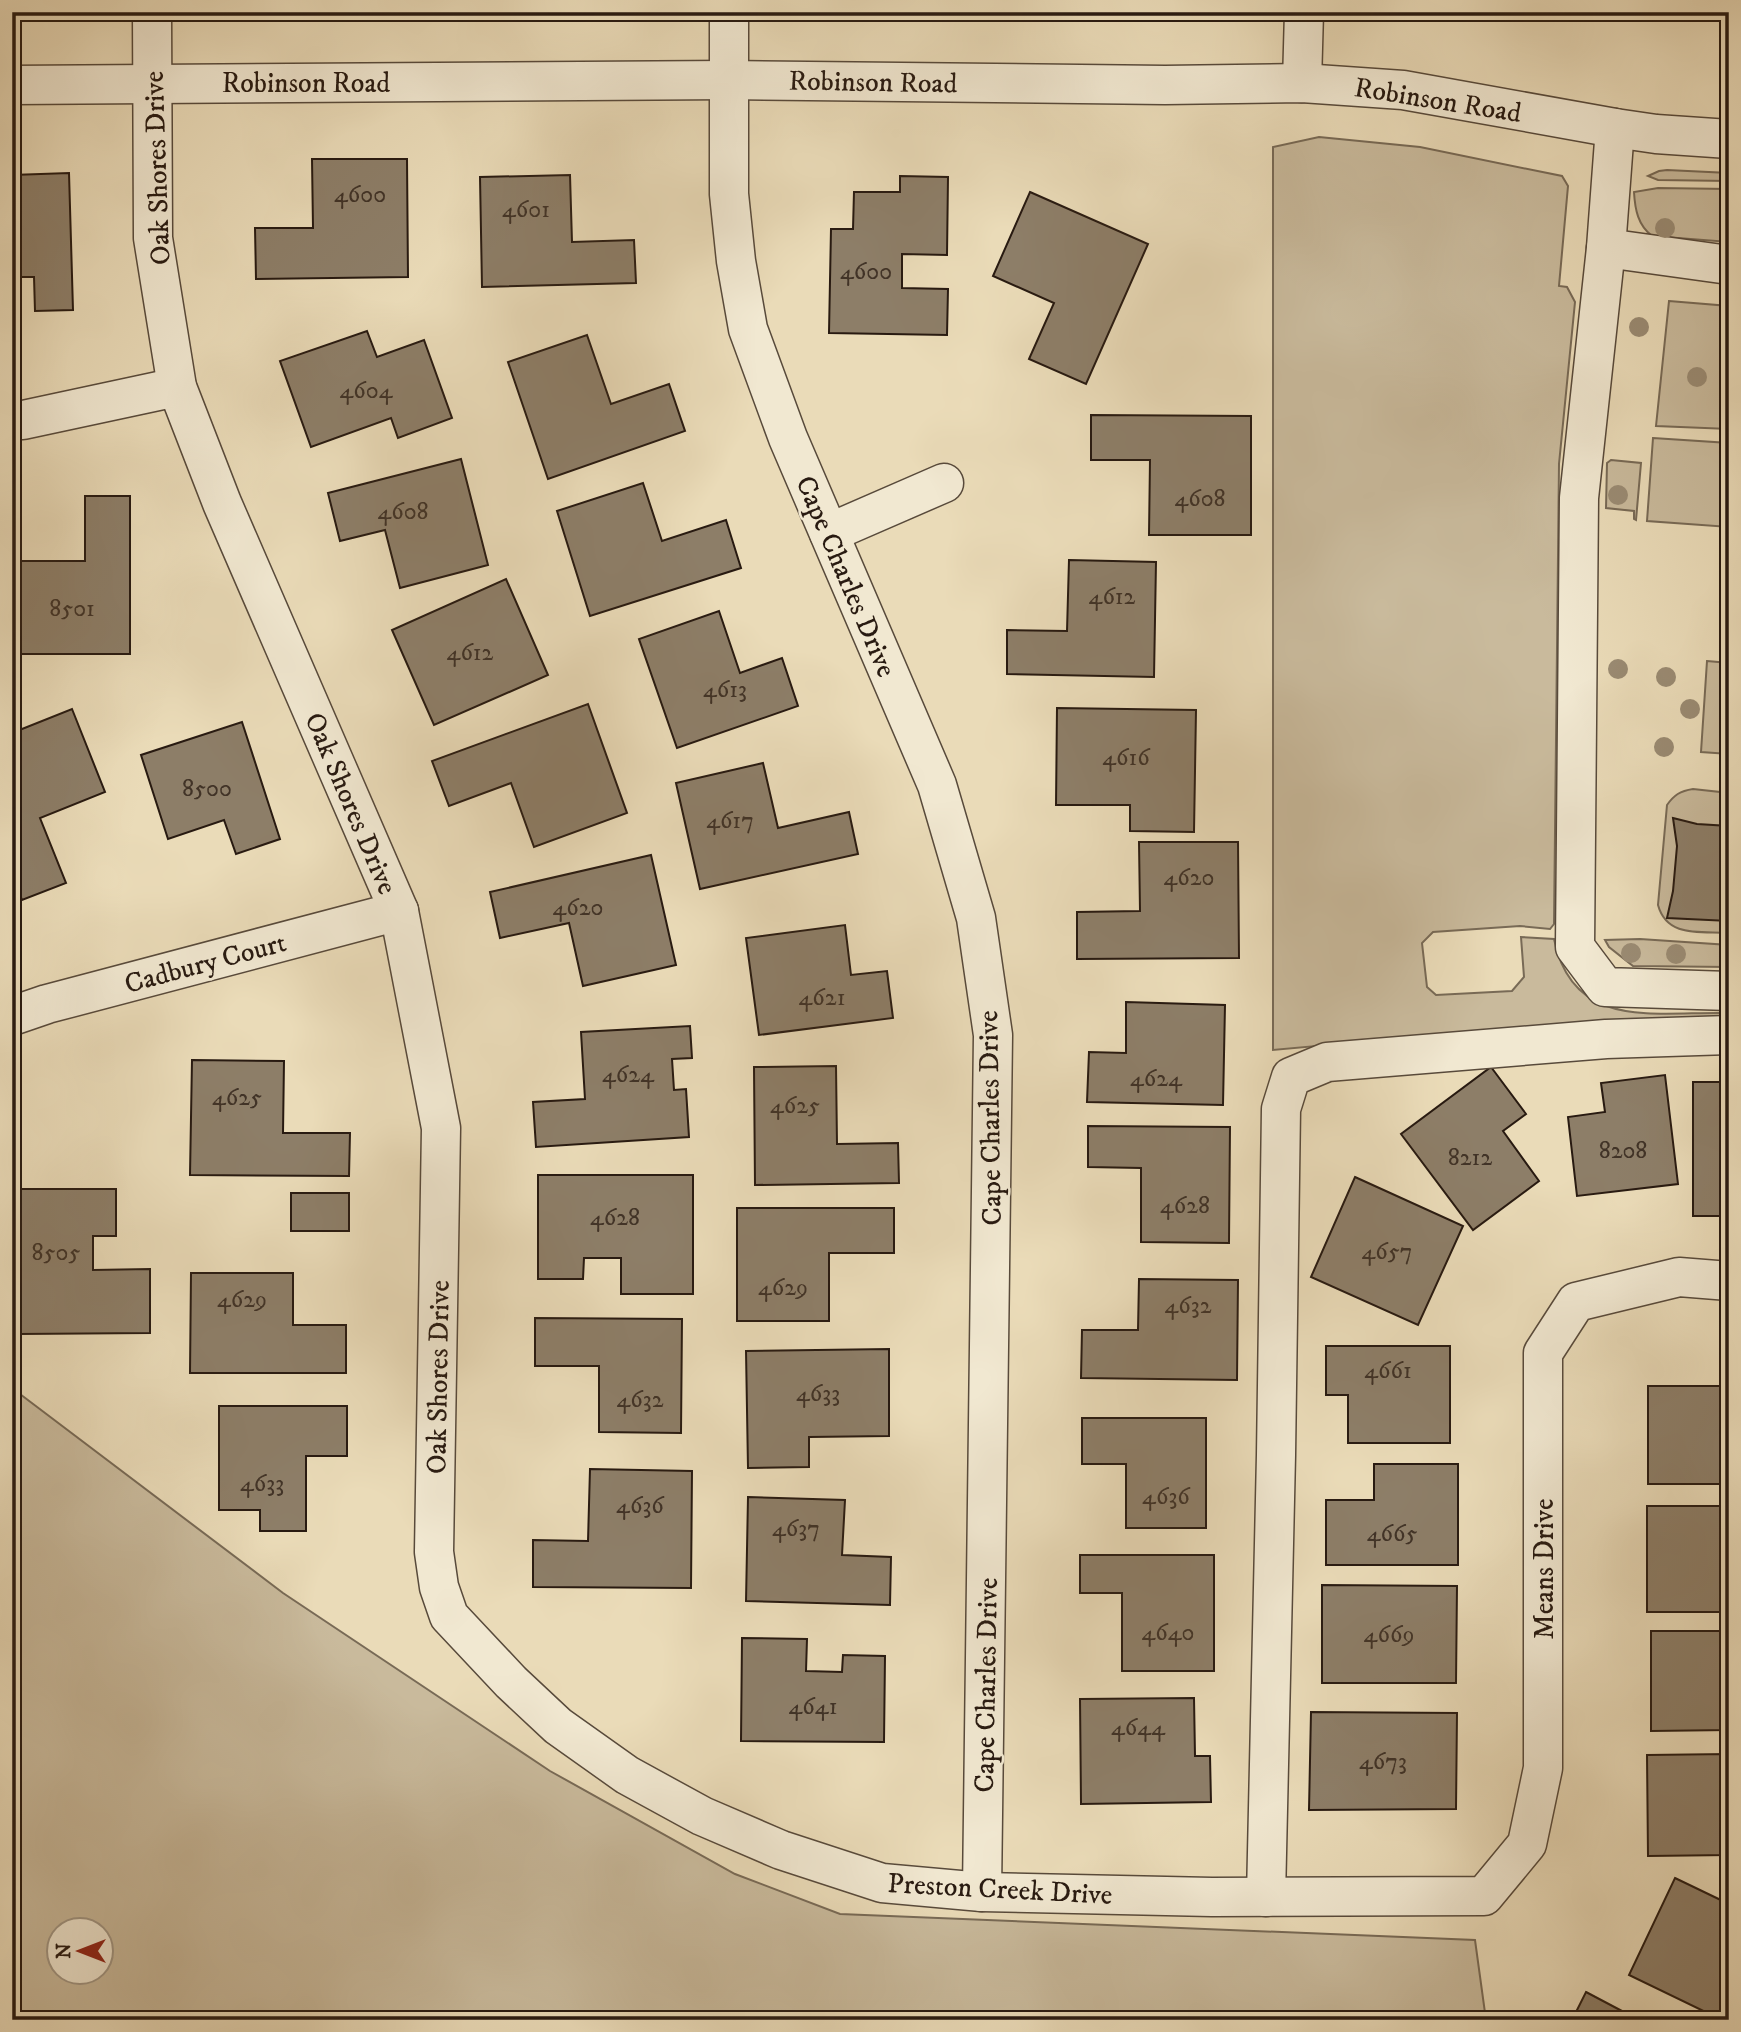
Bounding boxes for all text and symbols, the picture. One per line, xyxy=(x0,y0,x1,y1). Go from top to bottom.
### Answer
street label: Robinson Road xyxy=(788,64,958,101)
street label: Robinson Road xyxy=(222,66,390,101)
street label: Oak Shores Drive xyxy=(137,70,178,266)
street label: Robinson Road xyxy=(1352,70,1524,131)
house number: 4600 xyxy=(334,180,386,210)
house number: 4601 xyxy=(502,195,550,225)
house number: 4600 xyxy=(840,257,892,287)
house number: 4604 xyxy=(340,376,394,406)
street label: Cape Charles Drive xyxy=(787,471,904,682)
house number: 4608 xyxy=(1174,484,1226,514)
house number: 4608 xyxy=(377,497,429,527)
house number: 4612 xyxy=(1089,582,1136,612)
house number: 8501 xyxy=(49,594,95,624)
house number: 4612 xyxy=(447,638,494,668)
house number: 4613 xyxy=(703,675,747,705)
street label: Oak Shores Drive xyxy=(297,707,405,900)
house number: 4616 xyxy=(1102,743,1151,773)
house number: 8500 xyxy=(182,774,232,804)
house number: 4617 xyxy=(706,806,754,836)
house number: 4620 xyxy=(1163,863,1215,893)
house number: 4620 xyxy=(552,893,604,923)
street label: Cadbury Court xyxy=(121,925,290,1002)
house number: 4621 xyxy=(799,983,845,1013)
street label: Cape Charles Drive xyxy=(971,1010,1010,1226)
house number: 4624 xyxy=(602,1060,655,1090)
house number: 4624 xyxy=(1130,1064,1183,1094)
house number: 4625 xyxy=(212,1083,262,1113)
house number: 4625 xyxy=(770,1091,820,1121)
house number: 8208 xyxy=(1599,1136,1647,1166)
house number: 8212 xyxy=(1448,1143,1492,1173)
house number: 4628 xyxy=(1160,1191,1210,1221)
house number: 4628 xyxy=(590,1203,640,1233)
house number: 4657 xyxy=(1362,1237,1412,1267)
house number: 8505 xyxy=(32,1238,80,1268)
house number: 4629 xyxy=(758,1273,808,1303)
street label: Oak Shores Drive xyxy=(419,1280,458,1474)
house number: 4629 xyxy=(217,1285,267,1315)
house number: 4632 xyxy=(1164,1291,1212,1321)
house number: 4661 xyxy=(1364,1356,1412,1386)
house number: 4633 xyxy=(796,1379,840,1409)
house number: 4632 xyxy=(616,1385,664,1415)
house number: 4633 xyxy=(240,1469,284,1499)
house number: 4636 xyxy=(1142,1482,1191,1512)
house number: 4636 xyxy=(616,1491,665,1521)
street label: Means Drive xyxy=(1527,1498,1562,1640)
house number: 4637 xyxy=(772,1514,820,1544)
house number: 4665 xyxy=(1367,1519,1417,1549)
street label: Cape Charles Drive xyxy=(967,1577,1006,1793)
house number: 4640 xyxy=(1141,1618,1195,1648)
house number: 4669 xyxy=(1364,1620,1414,1650)
house number: 4641 xyxy=(789,1692,837,1722)
house number: 4644 xyxy=(1111,1713,1166,1743)
house number: 4673 xyxy=(1359,1747,1407,1777)
street label: Preston Creek Drive xyxy=(887,1866,1113,1913)
north arrow xyxy=(46,1916,116,1986)
text: N xyxy=(53,1943,76,1959)

